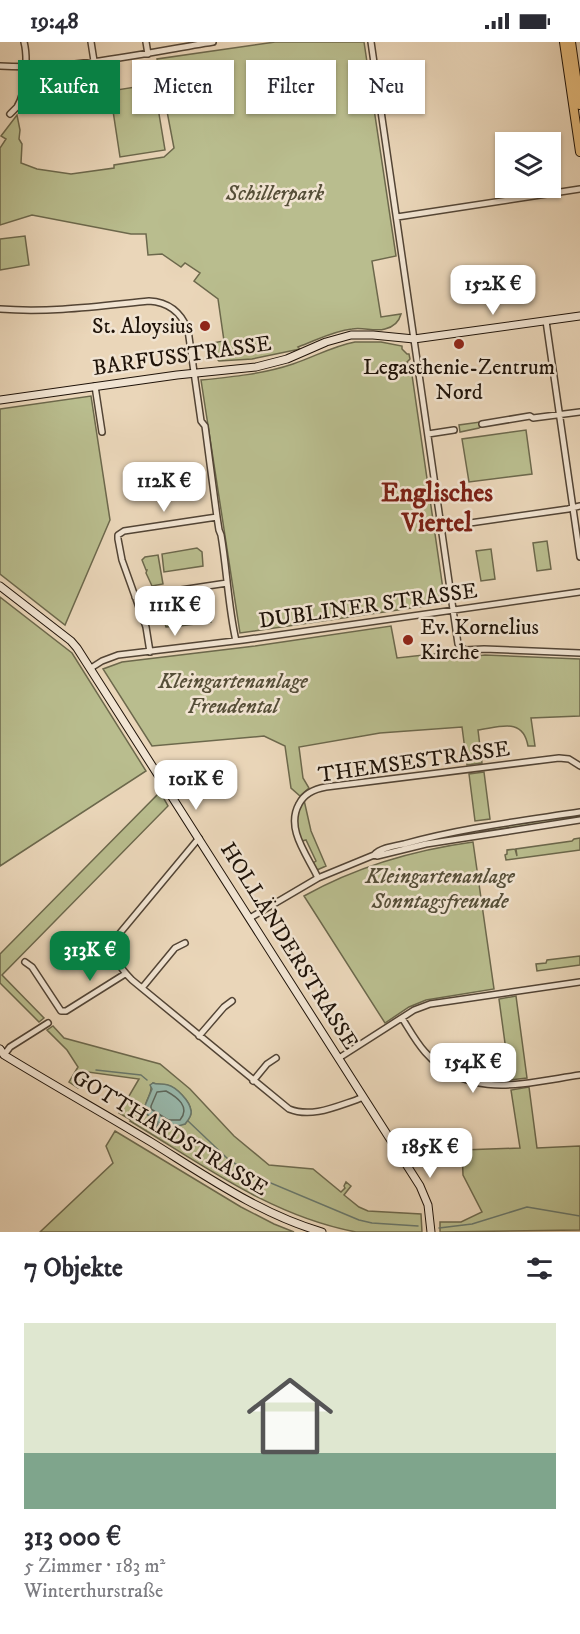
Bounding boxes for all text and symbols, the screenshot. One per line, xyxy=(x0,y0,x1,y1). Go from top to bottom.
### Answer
text: 19:48 xyxy=(30,8,78,35)
chip: Kaufen xyxy=(18,60,120,114)
chip: Mieten xyxy=(132,60,234,114)
chip: Filter xyxy=(246,60,336,114)
chip: Neu xyxy=(348,60,425,114)
map controls xyxy=(495,132,561,198)
button: layers xyxy=(495,132,561,198)
park label: Schillerpark xyxy=(225,180,325,207)
pin: 152K € xyxy=(444,265,542,316)
text: 152K € xyxy=(464,272,522,297)
place label: St. Aloysius xyxy=(92,313,193,340)
marker: St. Aloysius xyxy=(198,319,212,333)
street label: BARFUSSTRASSE xyxy=(91,330,273,382)
marker: Legasthenie-Zentrum Nord xyxy=(452,337,466,351)
place label: Legasthenie-Zentrum Nord xyxy=(363,354,555,406)
pin: 112K € xyxy=(115,462,213,513)
text: 112K € xyxy=(137,469,191,494)
district label: Englisches Viertel xyxy=(381,477,493,540)
street label: DUBLINER STRASSE xyxy=(257,577,479,635)
pin: 111K € xyxy=(126,586,224,637)
text: 111K € xyxy=(149,593,201,618)
place label: Ev. Kornelius Kirche xyxy=(420,614,539,666)
marker: Ev. Kornelius Kirche xyxy=(401,633,415,647)
park label: Kleingartenanlage Freudental xyxy=(157,668,308,720)
street label: THEMSESTRASSE xyxy=(316,735,512,789)
pin: 101K € xyxy=(147,760,245,811)
text: 101K € xyxy=(168,767,224,792)
street label: HOLLÄNDERSTRASSE xyxy=(214,837,364,1055)
park label: Kleingartenanlage Sonntagsfreunde xyxy=(364,863,515,915)
pin: 313K € xyxy=(41,931,139,982)
text: 313K € xyxy=(64,938,116,963)
pin: 154K € xyxy=(424,1043,522,1094)
text: 154K € xyxy=(444,1050,502,1075)
street label: GOTTHARDSTRASSE xyxy=(67,1064,273,1202)
pin: 185K € xyxy=(381,1128,479,1179)
text: 185K € xyxy=(401,1135,459,1160)
text: 7 Objekte xyxy=(24,1252,123,1285)
icon: filters xyxy=(523,1252,556,1285)
icon: home xyxy=(236,1362,344,1470)
text: 313 000 € xyxy=(24,1521,121,1554)
text: 5 Zimmer · 183 m² xyxy=(24,1554,165,1579)
text: Winterthurstraße xyxy=(24,1579,163,1604)

